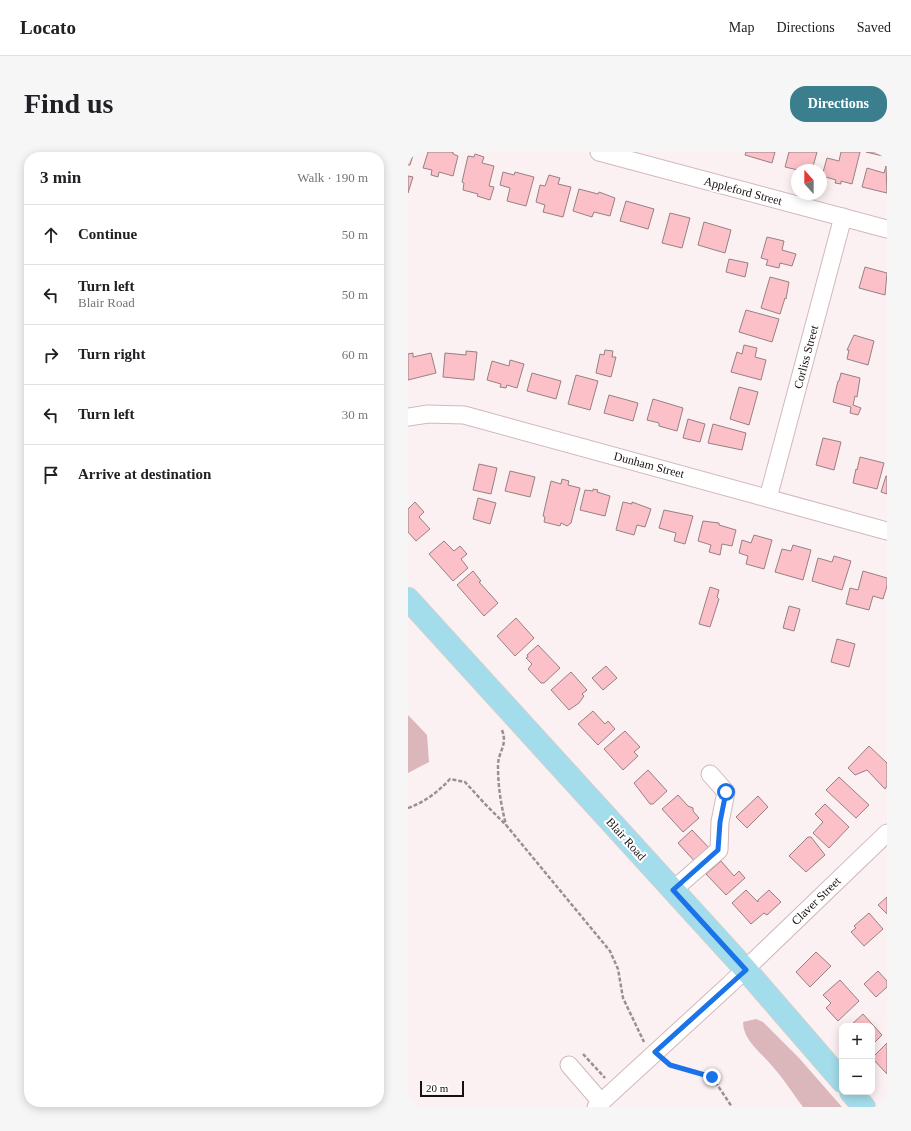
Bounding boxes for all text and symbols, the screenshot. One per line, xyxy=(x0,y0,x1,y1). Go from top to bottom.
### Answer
text: Locato xyxy=(20,17,76,38)
text: Map xyxy=(729,20,754,35)
text: Directions xyxy=(776,20,835,35)
text: Saved xyxy=(857,20,891,35)
button: Directions xyxy=(790,86,887,122)
text: Find us xyxy=(24,88,114,119)
north arrow xyxy=(791,164,827,200)
text: 3 min xyxy=(40,168,81,187)
text: Walk · 190 m xyxy=(297,170,368,185)
street label: Appleford Street xyxy=(702,174,784,208)
icon: ahead xyxy=(40,224,62,246)
text: Continue xyxy=(78,226,137,242)
text: 50 m xyxy=(342,227,368,242)
text: Turn left xyxy=(78,278,135,294)
icon: left xyxy=(40,284,62,306)
text: 50 m xyxy=(342,287,368,302)
text: Blair Road xyxy=(78,295,135,310)
street label: Corliss Street xyxy=(791,323,821,390)
icon: right xyxy=(40,344,62,366)
text: Turn right xyxy=(78,346,145,362)
text: 60 m xyxy=(342,347,368,362)
icon: left xyxy=(40,404,62,426)
text: Turn left xyxy=(78,406,135,422)
text: 30 m xyxy=(342,407,368,422)
street label: Dunham Street xyxy=(612,449,686,481)
icon: arrive xyxy=(40,464,62,486)
text: Arrive at destination xyxy=(78,466,211,482)
route start xyxy=(717,783,735,801)
street label: Blair Road xyxy=(603,815,649,863)
street label: Claver Street xyxy=(788,874,844,928)
map controls xyxy=(839,1023,875,1095)
button: + xyxy=(839,1023,875,1059)
button: − xyxy=(839,1059,875,1095)
route end xyxy=(703,1068,721,1086)
scale bar xyxy=(420,1079,464,1098)
text: 20 m xyxy=(426,1082,448,1094)

